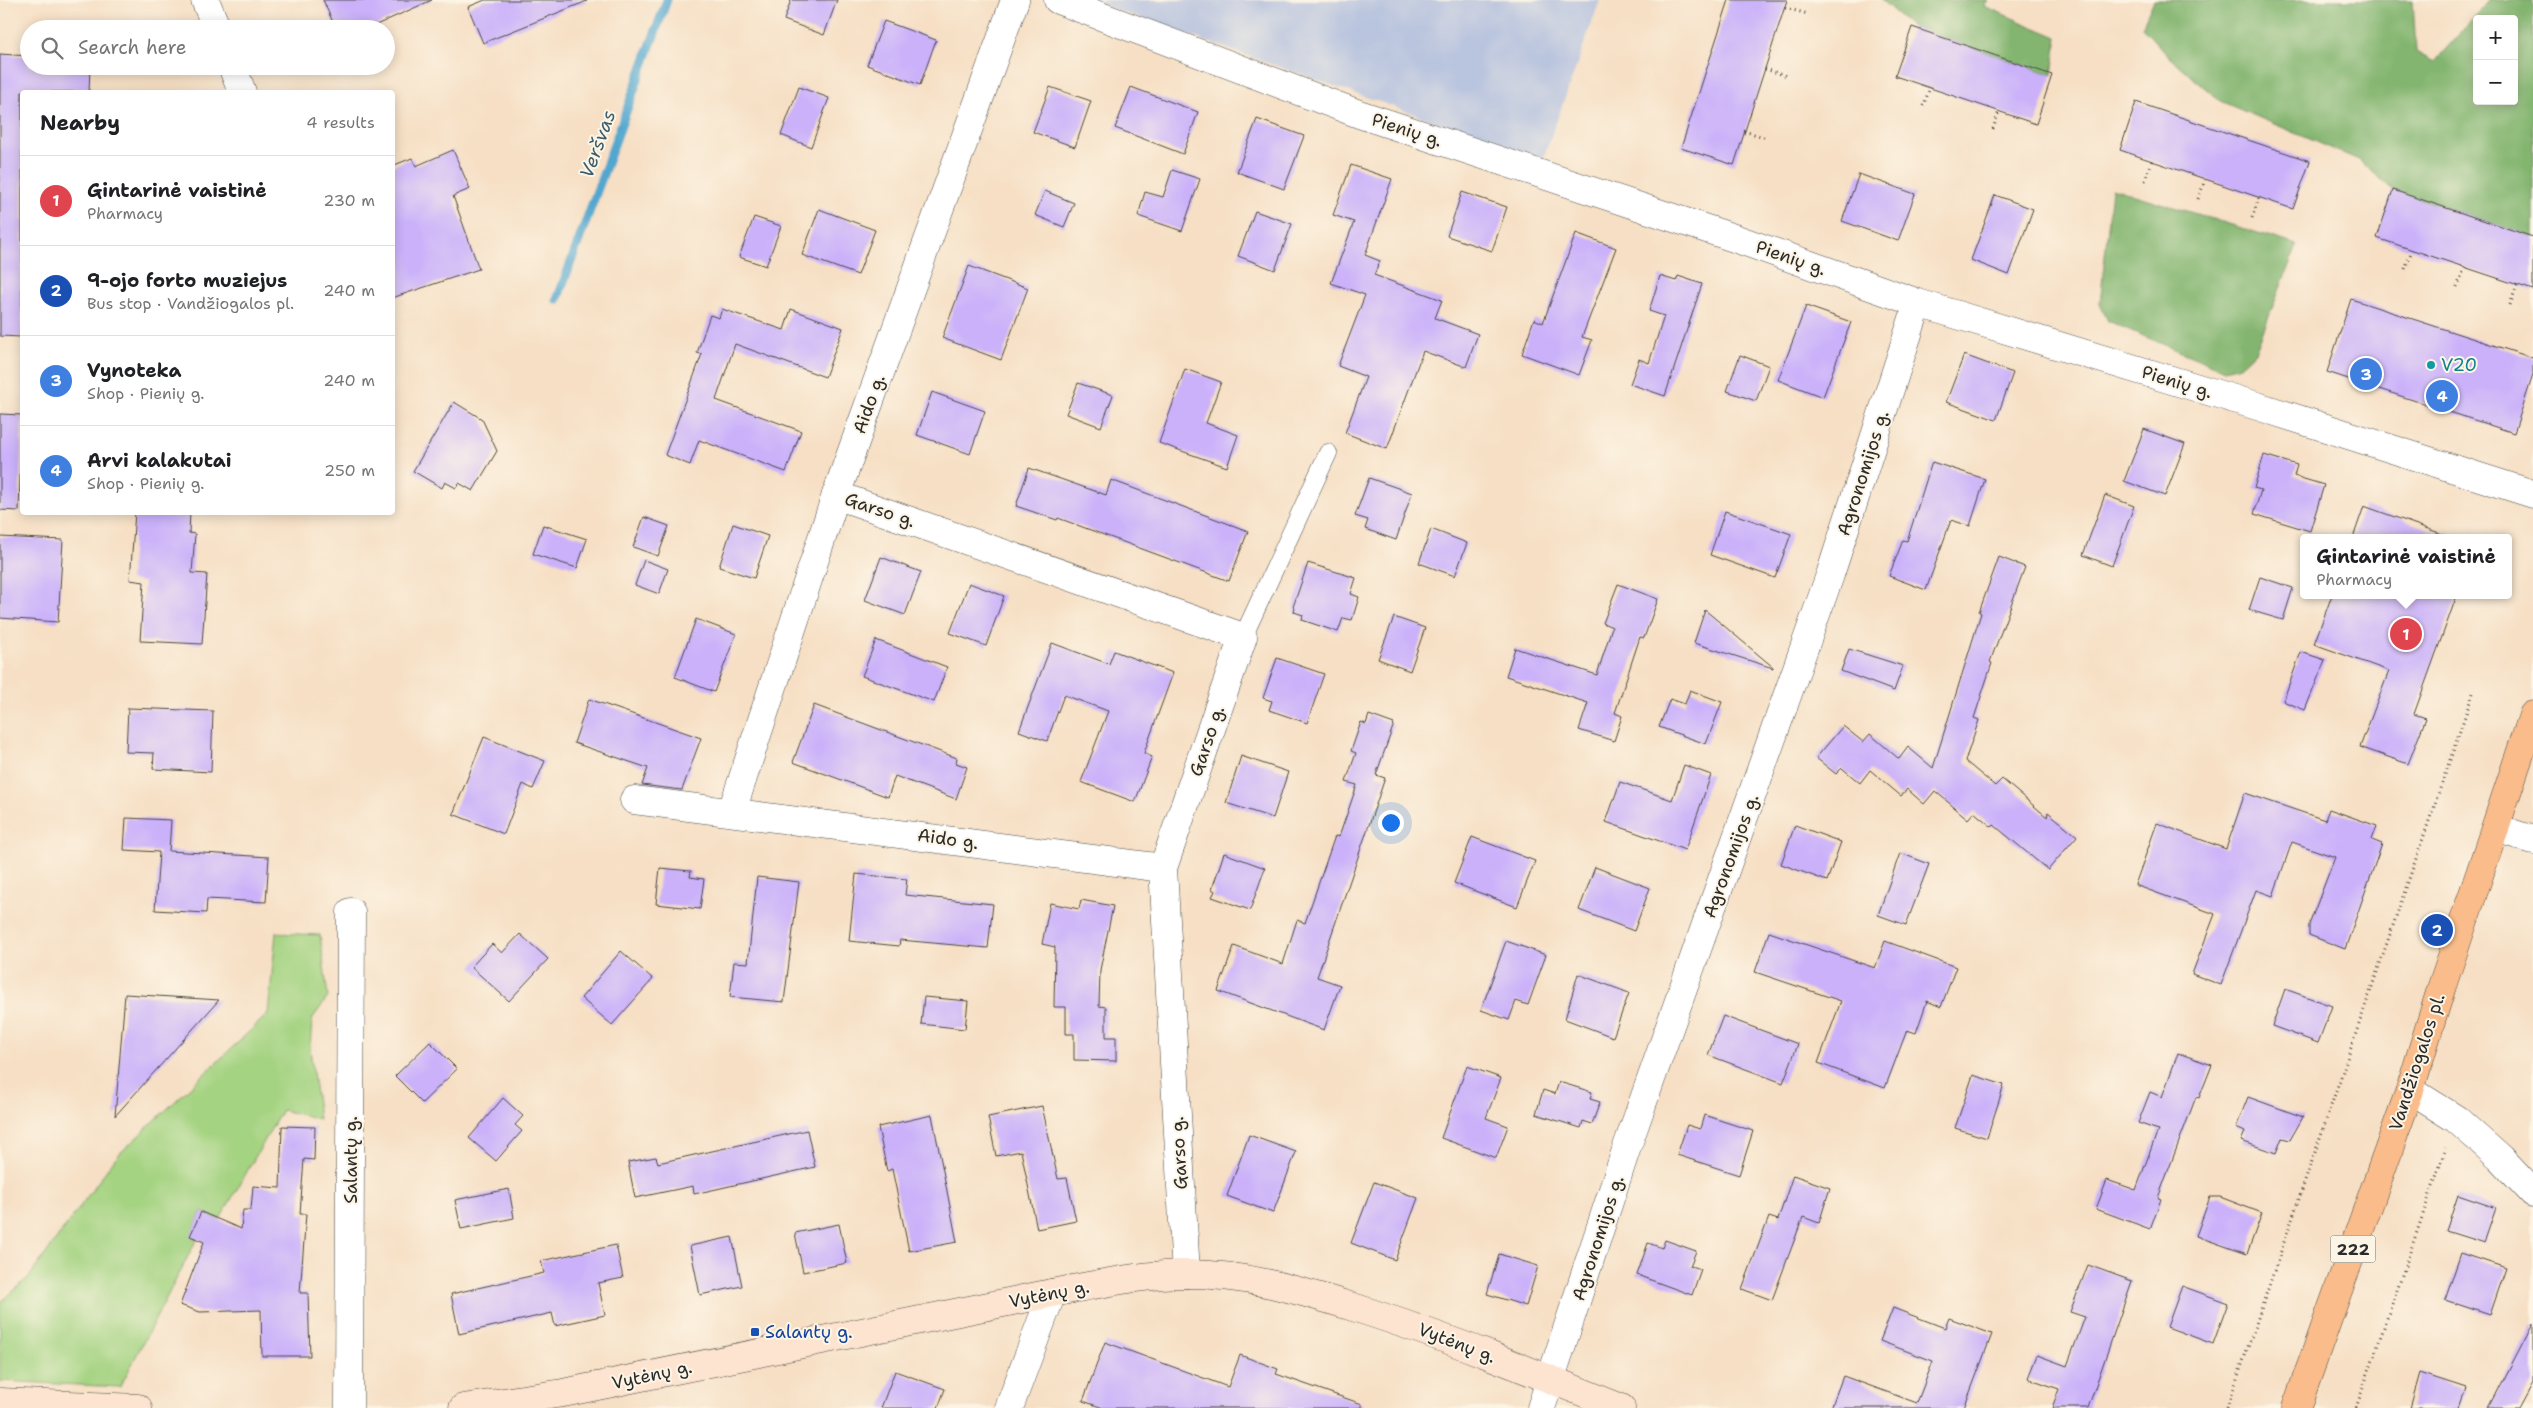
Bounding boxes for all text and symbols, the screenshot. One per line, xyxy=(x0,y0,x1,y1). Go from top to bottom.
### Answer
map controls xyxy=(2473,15,2518,105)
button: + xyxy=(2473,15,2518,60)
search box xyxy=(20,20,395,75)
icon: search xyxy=(38,34,66,62)
text: Search here xyxy=(78,35,187,60)
button: − xyxy=(2473,60,2518,105)
water label: Veršvas xyxy=(574,107,621,182)
street label: Pienių g. xyxy=(1369,107,1445,153)
text: Nearby xyxy=(40,109,120,137)
text: 4 results xyxy=(306,112,375,133)
text: Gintarinė vaistinė xyxy=(87,178,267,203)
text: 1 xyxy=(52,190,60,211)
text: 230 m xyxy=(323,190,375,211)
text: Pharmacy xyxy=(87,203,163,224)
street label: Pienių g. xyxy=(1753,235,1829,281)
text: 9-ojo forto muziejus xyxy=(87,268,287,293)
text: 2 xyxy=(50,280,62,301)
text: 240 m xyxy=(323,280,375,301)
text: Bus stop · Vandžiogalos pl. xyxy=(87,293,294,314)
place label: V20 xyxy=(2441,353,2477,377)
pin: 3 xyxy=(2350,355,2382,393)
text: Vynoteka xyxy=(87,358,182,383)
marker: V20 xyxy=(2425,359,2437,371)
street label: Pienių g. xyxy=(2139,360,2215,404)
text: 3 xyxy=(50,370,62,391)
text: 240 m xyxy=(323,370,375,391)
street label: Aido g. xyxy=(847,371,891,437)
pin: 4 xyxy=(2426,377,2458,415)
text: Shop · Pienių g. xyxy=(87,383,204,404)
street label: Agronomijos g. xyxy=(1831,407,1895,539)
text: Arvi kalakutai xyxy=(87,448,232,473)
text: 4 xyxy=(50,460,62,481)
text: 250 m xyxy=(324,460,375,481)
text: Shop · Pienių g. xyxy=(87,473,204,494)
street label: Garso g. xyxy=(841,487,919,533)
popup xyxy=(2300,534,2512,599)
text: Gintarinė vaistinė xyxy=(2316,544,2496,569)
text: Pharmacy xyxy=(2316,569,2392,590)
pin: 1 xyxy=(2390,615,2422,653)
street label: Garso g. xyxy=(1184,702,1230,780)
street label: Agronomijos g. xyxy=(1697,791,1765,921)
your location xyxy=(1378,810,1404,836)
street label: Aido g. xyxy=(916,823,980,855)
pin: 2 xyxy=(2421,911,2453,949)
street label: Vandžiogalos pl. xyxy=(2383,990,2451,1134)
street label: Salantų g. xyxy=(339,1116,363,1204)
street label: Garso g. xyxy=(1165,1116,1193,1190)
street label: Agronomijos g. xyxy=(1566,1172,1630,1304)
road number: 222 xyxy=(2330,1236,2376,1262)
street label: Vytėnų g. xyxy=(1007,1274,1091,1314)
street label: Vytėnų g. xyxy=(1415,1317,1499,1369)
place label: Salantų g. xyxy=(765,1320,853,1344)
marker: Salantų g. xyxy=(749,1326,761,1338)
street label: Vytėnų g. xyxy=(610,1355,694,1395)

